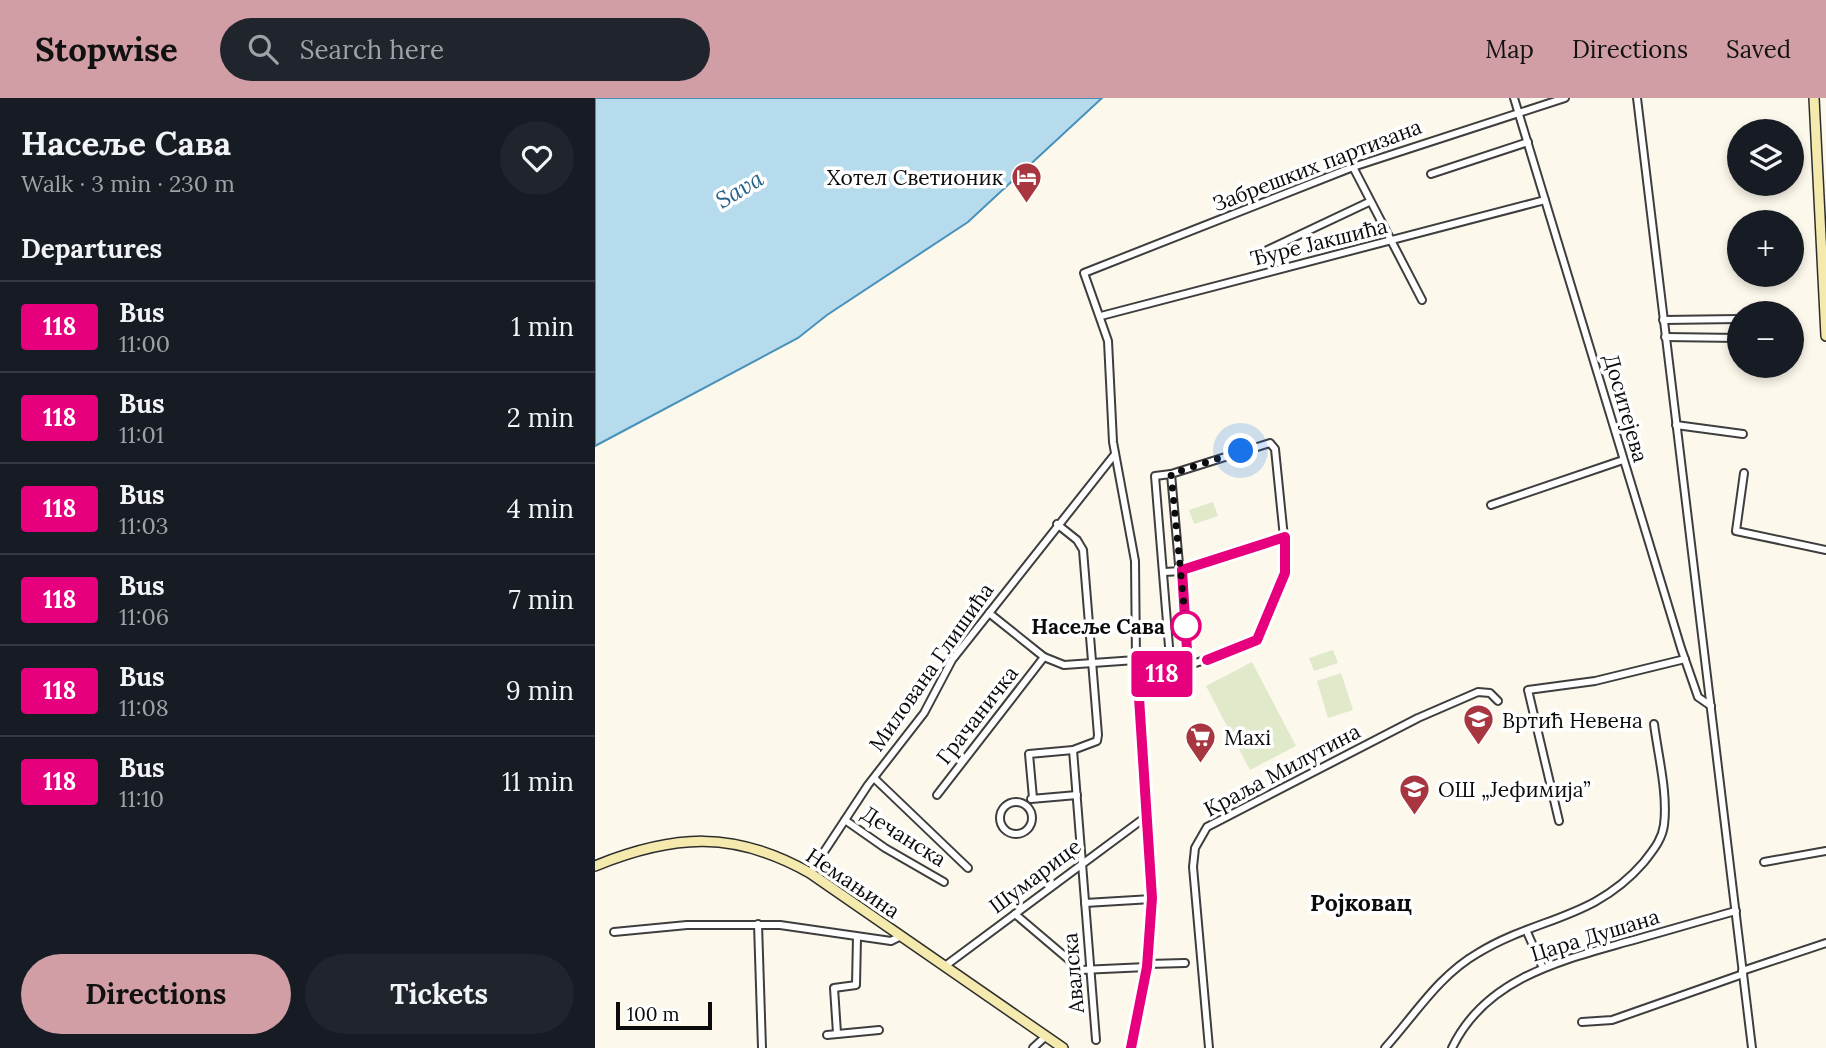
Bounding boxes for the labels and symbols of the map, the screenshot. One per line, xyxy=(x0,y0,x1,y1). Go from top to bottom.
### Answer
street label: Забрешких партизана xyxy=(1209,113,1426,217)
hotel icon: Хотел Светионик xyxy=(1009,160,1043,204)
water label: Sava xyxy=(710,163,768,214)
place label: Хотел Светионик xyxy=(827,164,1004,191)
street label: Ђуре Јакшића xyxy=(1248,212,1390,272)
street label: Доситејева xyxy=(1598,351,1654,465)
your location xyxy=(1223,433,1258,468)
street label: Милована Глишића xyxy=(863,577,999,756)
marker: Насеље Сава xyxy=(1171,611,1201,641)
place label: Насеље Сава xyxy=(1031,613,1165,640)
line badge: 118 xyxy=(1122,651,1202,697)
street label: Грачаничка xyxy=(930,660,1024,770)
school or university icon: Вртић Невена xyxy=(1462,703,1496,747)
place label: Вртић Невена xyxy=(1502,707,1643,734)
street label: Краља Милутина xyxy=(1199,717,1365,823)
supermarket icon: Maxi xyxy=(1184,720,1218,764)
place label: Maxi xyxy=(1224,724,1271,751)
school or university icon: ОШ „Јефимија” xyxy=(1398,772,1432,816)
place label: ОШ „Јефимија” xyxy=(1438,776,1591,803)
street label: Дечанска xyxy=(857,799,951,873)
street label: Шумарице xyxy=(984,833,1086,919)
street label: Немањина xyxy=(801,842,905,924)
district label: Ројковац xyxy=(1310,888,1412,917)
street label: Цара Душана xyxy=(1527,903,1663,967)
street label: Авалска xyxy=(1056,931,1090,1015)
scale bar xyxy=(616,999,712,1031)

